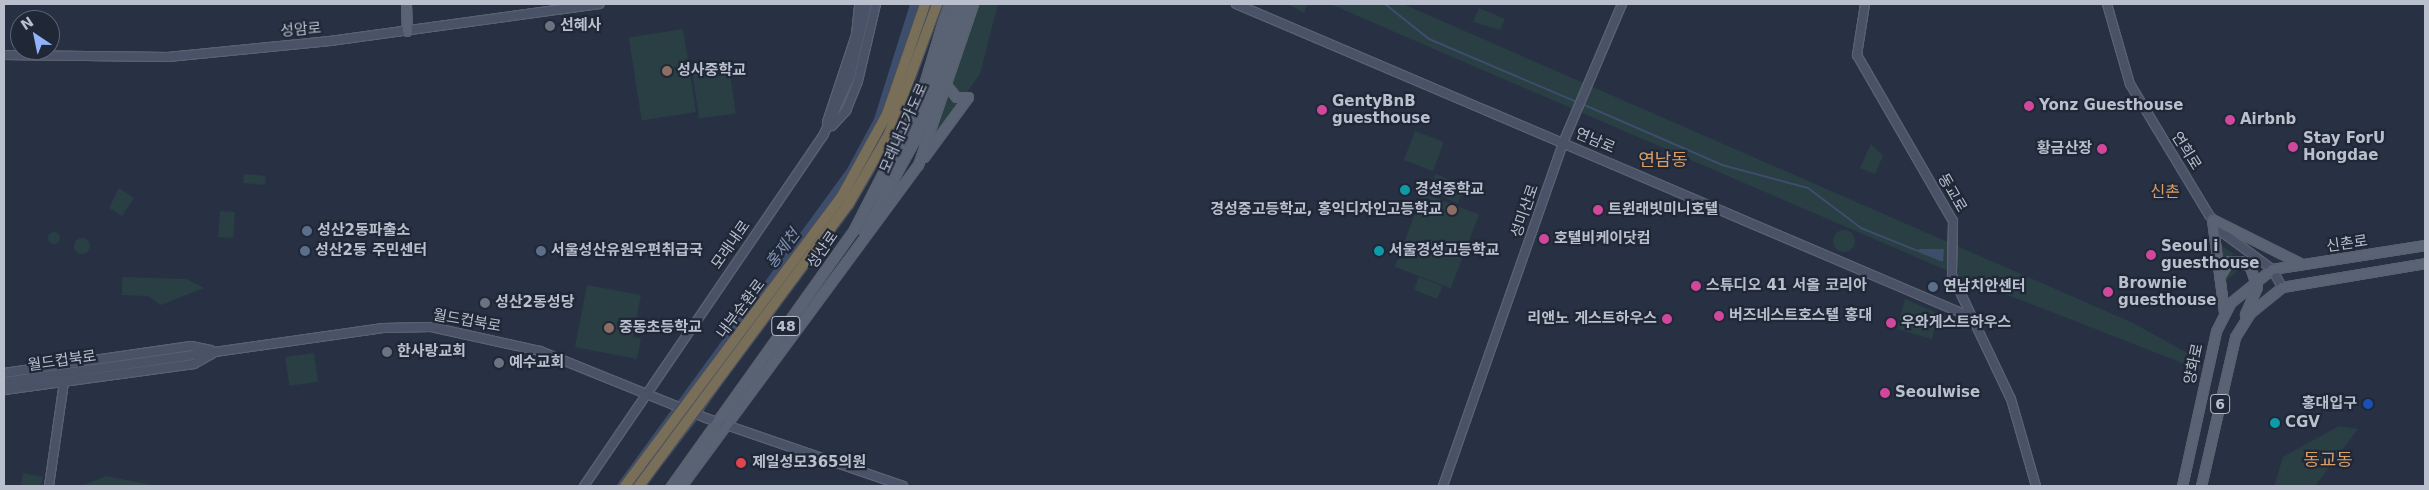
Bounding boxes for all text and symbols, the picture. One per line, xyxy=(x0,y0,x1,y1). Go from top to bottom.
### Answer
north arrow xyxy=(10,10,60,60)
text: N xyxy=(18,13,37,33)
place label: 선혜사 xyxy=(560,17,601,35)
street label: 성암로 xyxy=(280,19,322,41)
marker: 선혜사 xyxy=(544,20,556,32)
place label: 성사중학교 xyxy=(677,62,746,80)
marker: 성사중학교 xyxy=(661,65,673,77)
street label: 모래내고가도로 xyxy=(876,80,932,176)
place label: GentyBnB guesthouse xyxy=(1332,92,1430,127)
place label: Yonz Guesthouse xyxy=(2039,97,2183,115)
marker: Yonz Guesthouse xyxy=(2023,100,2035,112)
marker: GentyBnB guesthouse xyxy=(1316,104,1328,116)
place label: Airbnb xyxy=(2240,111,2296,129)
marker: Airbnb xyxy=(2224,114,2236,126)
street label: 연남로 xyxy=(1572,125,1618,157)
street label: 연희로 xyxy=(2167,129,2205,173)
place label: Stay ForU Hongdae xyxy=(2303,129,2385,164)
place label: 황금산장 xyxy=(2037,140,2092,158)
marker: Stay ForU Hongdae xyxy=(2287,141,2299,153)
marker: 황금산장 xyxy=(2096,143,2108,155)
district label: 연남동 xyxy=(1638,149,1688,171)
street label: 동교로 xyxy=(1934,171,1970,215)
place label: 경성중학교 xyxy=(1415,181,1484,199)
street label: 성미산로 xyxy=(1508,182,1542,240)
district label: 신촌 xyxy=(2150,182,2180,202)
marker: 경성중학교 xyxy=(1399,184,1411,196)
place label: 경성중고등학교, 홍익디자인고등학교 xyxy=(1210,201,1442,219)
place label: 트윈래빗미니호텔 xyxy=(1608,201,1718,219)
marker: 경성중고등학교, 홍익디자인고등학교 xyxy=(1446,204,1458,216)
marker: 트윈래빗미니호텔 xyxy=(1592,204,1604,216)
street label: 모래내로 xyxy=(708,217,754,273)
place label: 성산2동파출소 xyxy=(317,222,410,240)
marker: 성산2동파출소 xyxy=(301,225,313,237)
water label: 홍제천 xyxy=(762,226,804,272)
street label: 성산로 xyxy=(804,228,842,272)
place label: 호텔비케이닷컴 xyxy=(1554,230,1651,248)
street label: 신촌로 xyxy=(2325,232,2369,256)
marker: 호텔비케이닷컴 xyxy=(1538,233,1550,245)
place label: Seoul i guesthouse xyxy=(2161,237,2259,272)
place label: 성산2동 주민센터 xyxy=(315,242,427,260)
place label: 서울성산유원우편취급국 xyxy=(551,242,703,260)
place label: 서울경성고등학교 xyxy=(1389,242,1499,260)
marker: 성산2동 주민센터 xyxy=(299,245,311,257)
marker: 서울성산유원우편취급국 xyxy=(535,245,547,257)
marker: 서울경성고등학교 xyxy=(1373,245,1385,257)
marker: Seoul i guesthouse xyxy=(2145,249,2157,261)
place label: Brownie guesthouse xyxy=(2118,274,2216,309)
street label: 내부순환로 xyxy=(713,276,769,342)
place label: 스튜디오 41 서올 코리아 xyxy=(1706,277,1867,295)
place label: 연남치안센터 xyxy=(1943,278,2026,296)
marker: 스튜디오 41 서올 코리아 xyxy=(1690,280,1702,292)
marker: 연남치안센터 xyxy=(1927,281,1939,293)
marker: Brownie guesthouse xyxy=(2102,286,2114,298)
place label: 성산2동성당 xyxy=(495,294,574,312)
marker: 성산2동성당 xyxy=(479,297,491,309)
street label: 월드컵북로 xyxy=(431,306,503,336)
place label: 버즈네스트호스텔 홍대 xyxy=(1729,307,1872,325)
place label: 리앤노 게스트하우스 xyxy=(1528,310,1657,328)
marker: 버즈네스트호스텔 홍대 xyxy=(1713,310,1725,322)
marker: 리앤노 게스트하우스 xyxy=(1661,313,1673,325)
road number: 48 xyxy=(771,314,801,338)
place label: 우와게스트하우스 xyxy=(1901,314,2011,332)
marker: 우와게스트하우스 xyxy=(1885,317,1897,329)
place label: 중동초등학교 xyxy=(619,319,702,337)
marker: 중동초등학교 xyxy=(603,322,615,334)
street label: 양화로 xyxy=(2181,342,2207,386)
place label: 한사랑교회 xyxy=(397,343,466,361)
marker: 한사랑교회 xyxy=(381,346,393,358)
street label: 월드컵북로 xyxy=(27,347,97,375)
place label: 예수교회 xyxy=(509,354,564,372)
marker: 예수교회 xyxy=(493,357,505,369)
place label: Seoulwise xyxy=(1895,384,1980,402)
marker: Seoulwise xyxy=(1879,387,1891,399)
road number: 6 xyxy=(2210,392,2230,416)
place label: 홍대입구 xyxy=(2302,395,2357,413)
marker: 홍대입구 xyxy=(2361,397,2375,411)
place label: CGV xyxy=(2285,414,2320,432)
marker: CGV xyxy=(2269,417,2281,429)
district label: 동교동 xyxy=(2303,449,2353,471)
place label: 제일성모365의원 xyxy=(752,454,866,472)
marker: 제일성모365의원 xyxy=(734,456,748,470)

